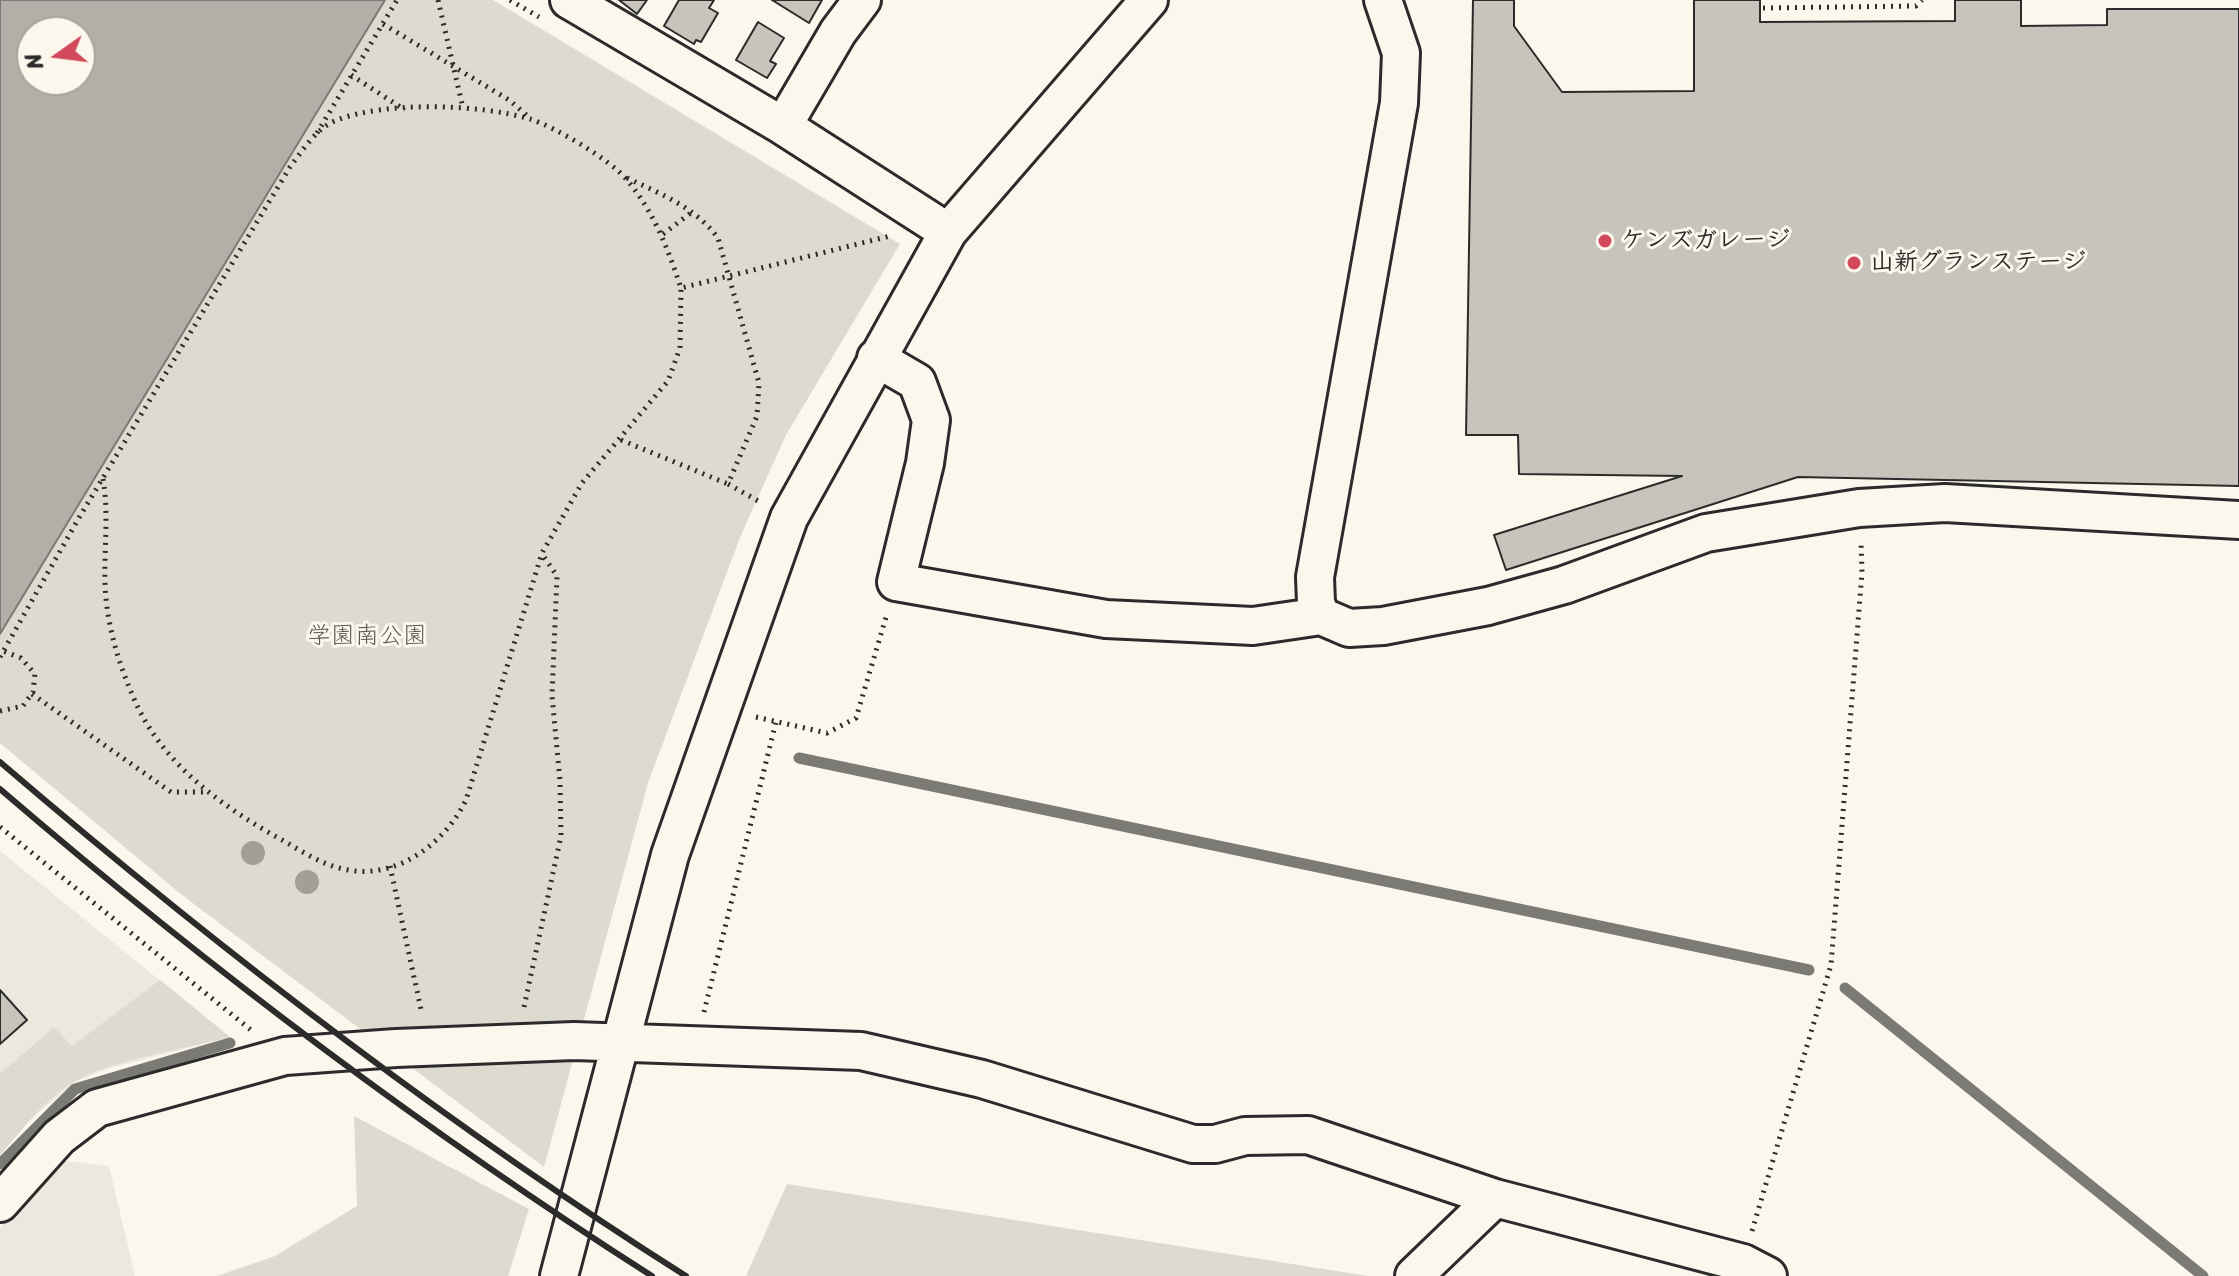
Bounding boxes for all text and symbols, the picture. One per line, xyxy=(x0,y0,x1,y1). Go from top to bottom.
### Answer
north arrow xyxy=(16,16,96,96)
text: N xyxy=(13,49,55,74)
place label: ケンズガレージ xyxy=(1621,227,1790,255)
marker: ケンズガレージ xyxy=(1596,232,1614,250)
place label: 山新グランステージ xyxy=(1870,249,2086,277)
marker: 山新グランステージ xyxy=(1845,254,1863,272)
park label: 学園南公園 xyxy=(307,623,427,651)

